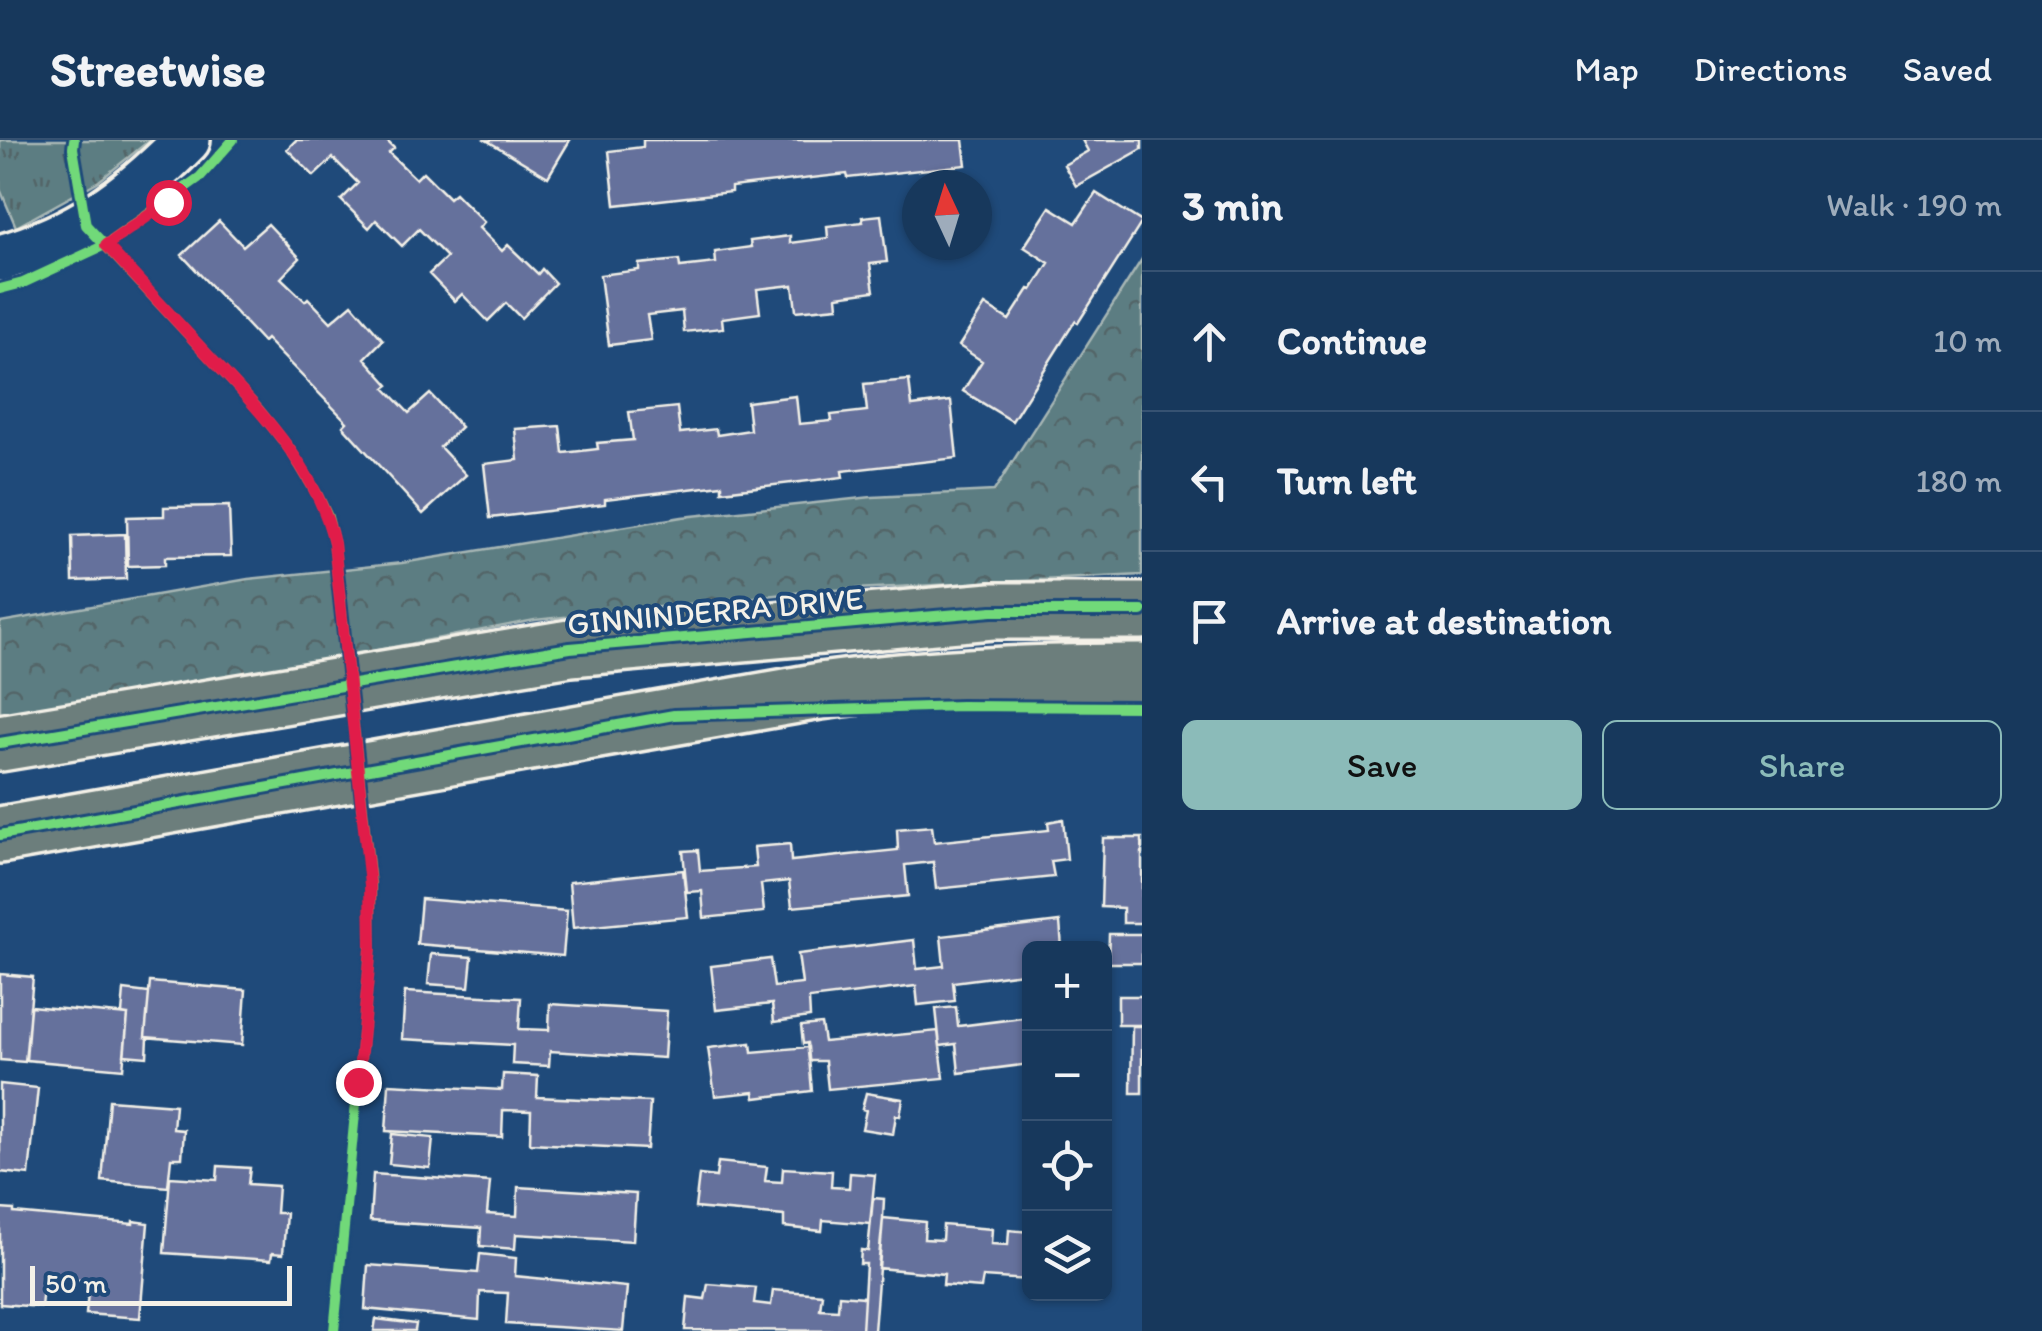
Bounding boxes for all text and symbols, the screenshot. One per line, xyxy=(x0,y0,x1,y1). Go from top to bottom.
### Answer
text: Streetwise xyxy=(50,40,266,98)
text: Map xyxy=(1575,48,1639,90)
text: Directions xyxy=(1694,48,1848,90)
text: Saved xyxy=(1903,48,1992,90)
north arrow xyxy=(902,170,992,260)
route start xyxy=(146,180,192,226)
text: 3 min xyxy=(1182,180,1283,231)
text: Walk · 190 m xyxy=(1826,186,2002,224)
icon: ahead xyxy=(1182,314,1237,369)
text: Continue xyxy=(1277,318,1427,364)
text: 10 m xyxy=(1933,322,2002,360)
icon: left xyxy=(1182,454,1237,509)
text: Turn left xyxy=(1277,458,1417,504)
text: 180 m xyxy=(1916,462,2002,500)
street label: GINNINDERRA DRIVE xyxy=(566,579,864,643)
icon: arrive xyxy=(1182,594,1237,649)
text: Arrive at destination xyxy=(1277,598,1612,644)
button: Save xyxy=(1182,720,1582,810)
button: Share xyxy=(1602,720,2002,810)
map controls xyxy=(1022,941,1112,1301)
button: + xyxy=(1022,941,1112,1031)
button: − xyxy=(1022,1031,1112,1121)
route end xyxy=(336,1060,382,1106)
button: locate xyxy=(1022,1121,1112,1211)
button: layers xyxy=(1022,1211,1112,1301)
scale bar xyxy=(30,1261,292,1306)
text: 50 m xyxy=(45,1266,107,1300)

